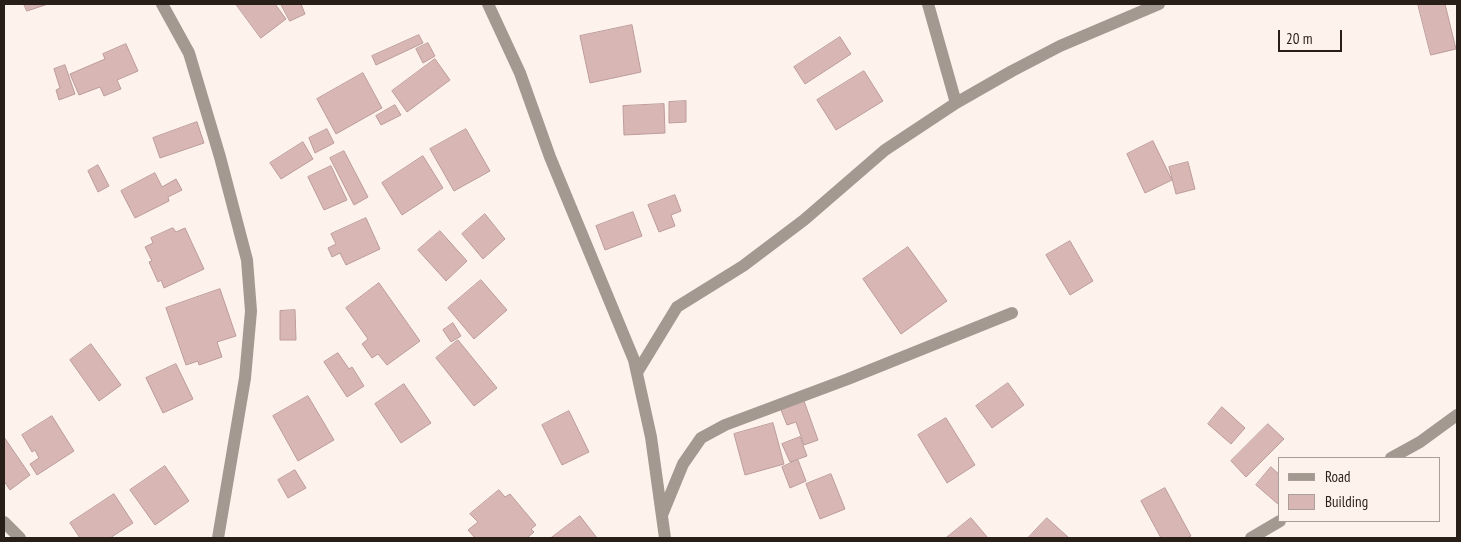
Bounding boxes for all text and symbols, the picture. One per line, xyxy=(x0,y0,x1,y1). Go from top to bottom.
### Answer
scale bar xyxy=(1281,20,1345,52)
text: 20 m xyxy=(1286,29,1312,48)
legend xyxy=(1278,457,1441,522)
text: Road xyxy=(1325,467,1351,486)
text: Building xyxy=(1325,492,1368,511)

